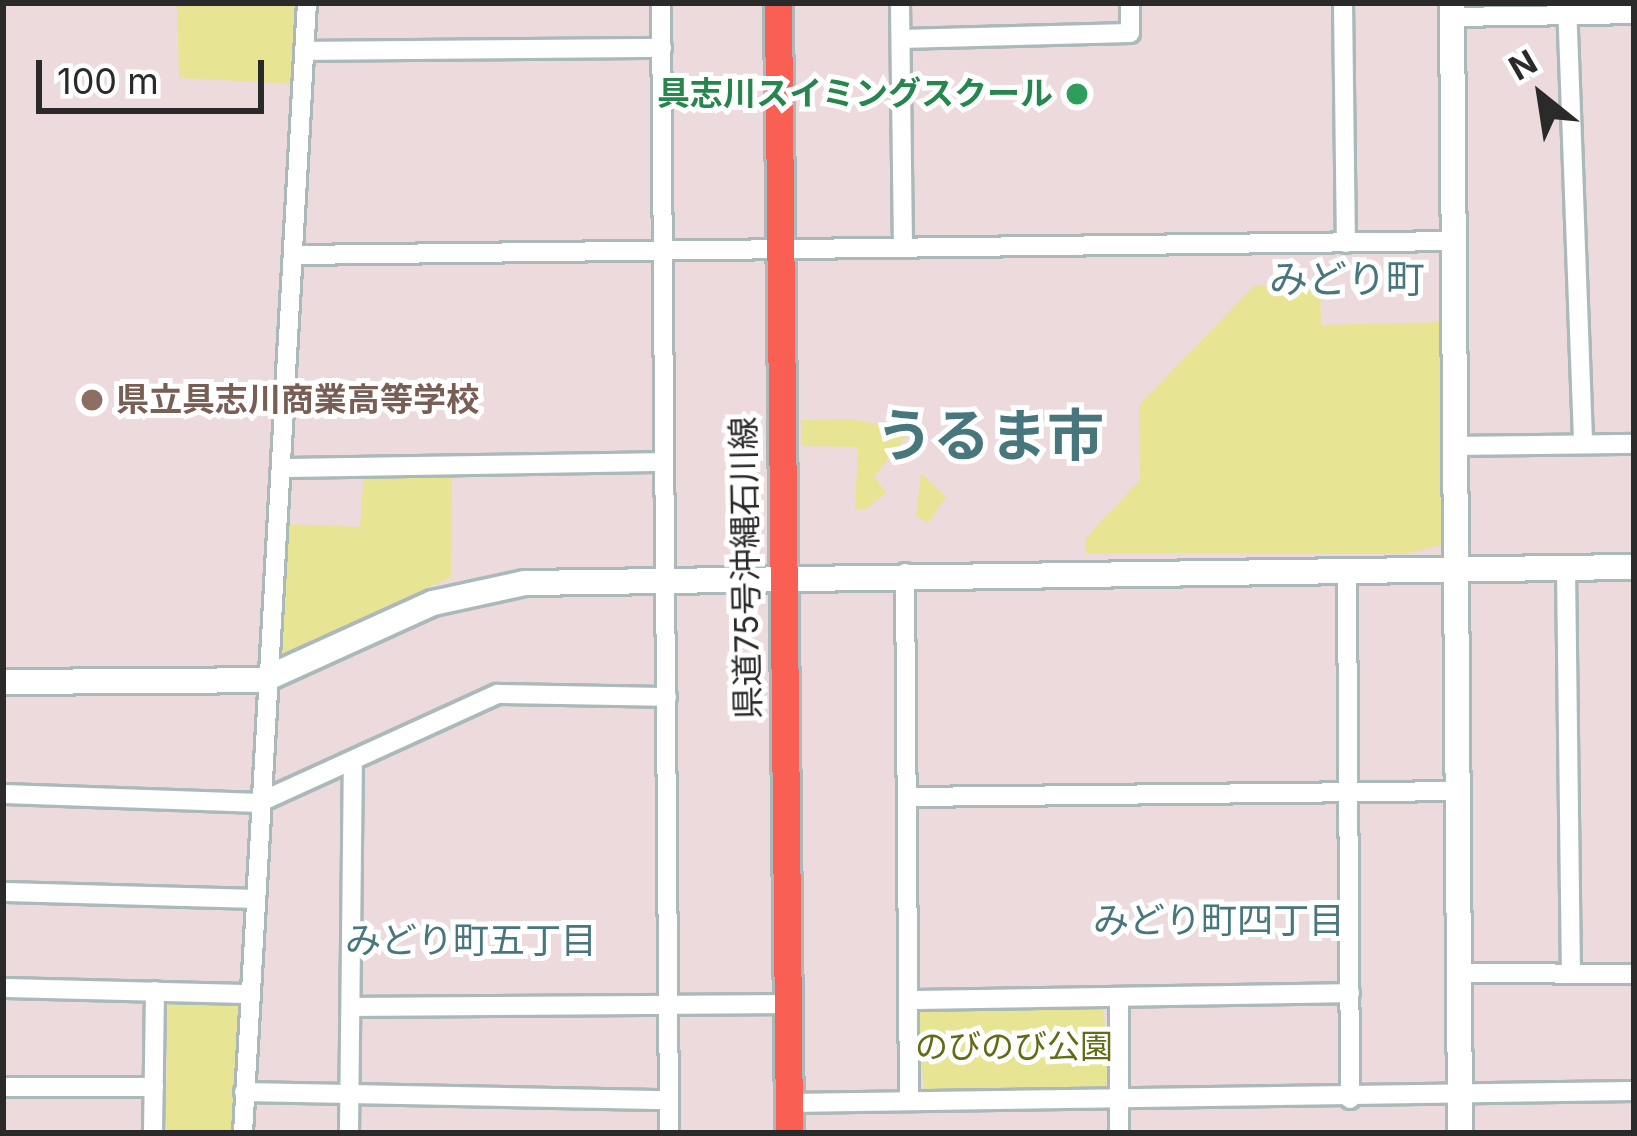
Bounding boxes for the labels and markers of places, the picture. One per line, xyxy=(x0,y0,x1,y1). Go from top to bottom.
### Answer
place label: 具志川スイミングスクール xyxy=(657,74,1053,114)
marker: 具志川スイミングスクール xyxy=(1064,81,1090,107)
place label: 県立具志川商業高等学校 xyxy=(116,380,479,420)
marker: 県立具志川商業高等学校 xyxy=(79,387,105,413)

